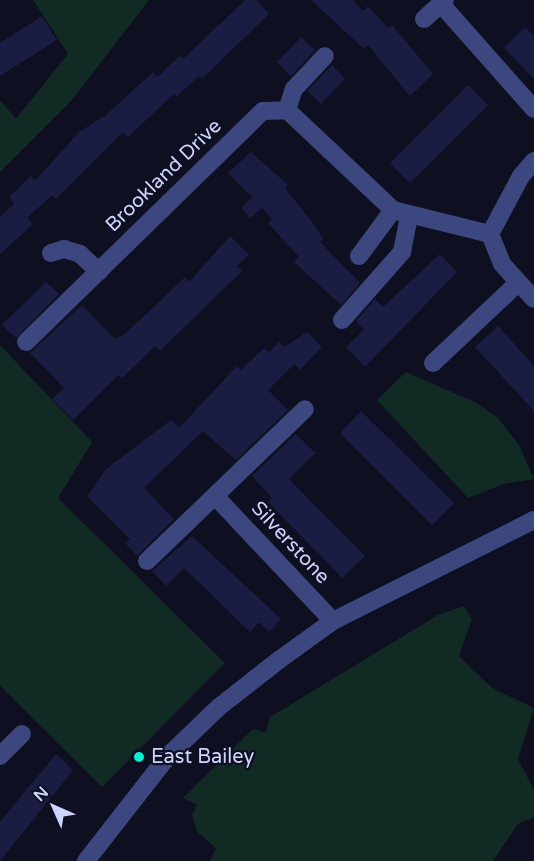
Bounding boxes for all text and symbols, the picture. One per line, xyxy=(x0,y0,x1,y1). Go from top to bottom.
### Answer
street label: Brookland Drive xyxy=(101,115,227,237)
street label: Silverstone xyxy=(246,497,334,589)
place label: East Bailey xyxy=(151,745,254,769)
marker: East Bailey xyxy=(132,750,146,764)
north arrow xyxy=(24,777,84,837)
text: N xyxy=(30,783,53,806)

